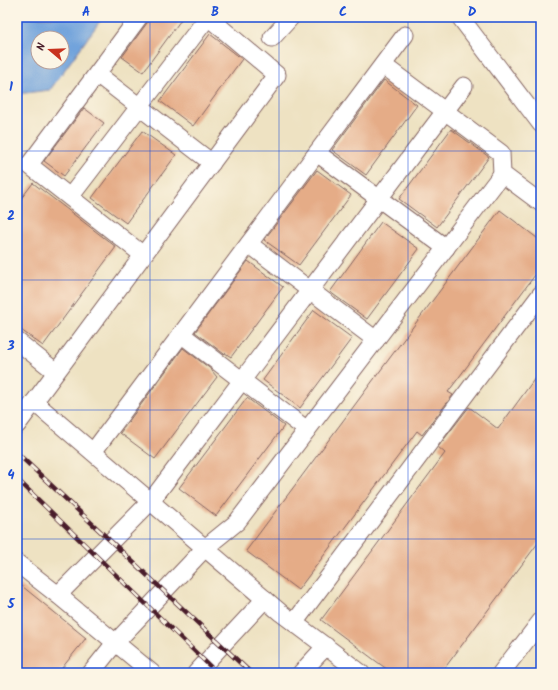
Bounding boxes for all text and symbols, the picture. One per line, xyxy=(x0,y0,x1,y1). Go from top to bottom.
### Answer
text: A xyxy=(82,2,90,23)
text: B xyxy=(211,2,219,23)
text: C xyxy=(339,2,347,23)
text: D xyxy=(468,2,477,23)
north arrow xyxy=(30,30,70,70)
text: N xyxy=(32,41,51,53)
text: 1 xyxy=(9,77,13,98)
text: 2 xyxy=(7,206,15,227)
text: 3 xyxy=(6,336,15,357)
text: 4 xyxy=(7,465,15,486)
text: 5 xyxy=(7,594,16,615)

